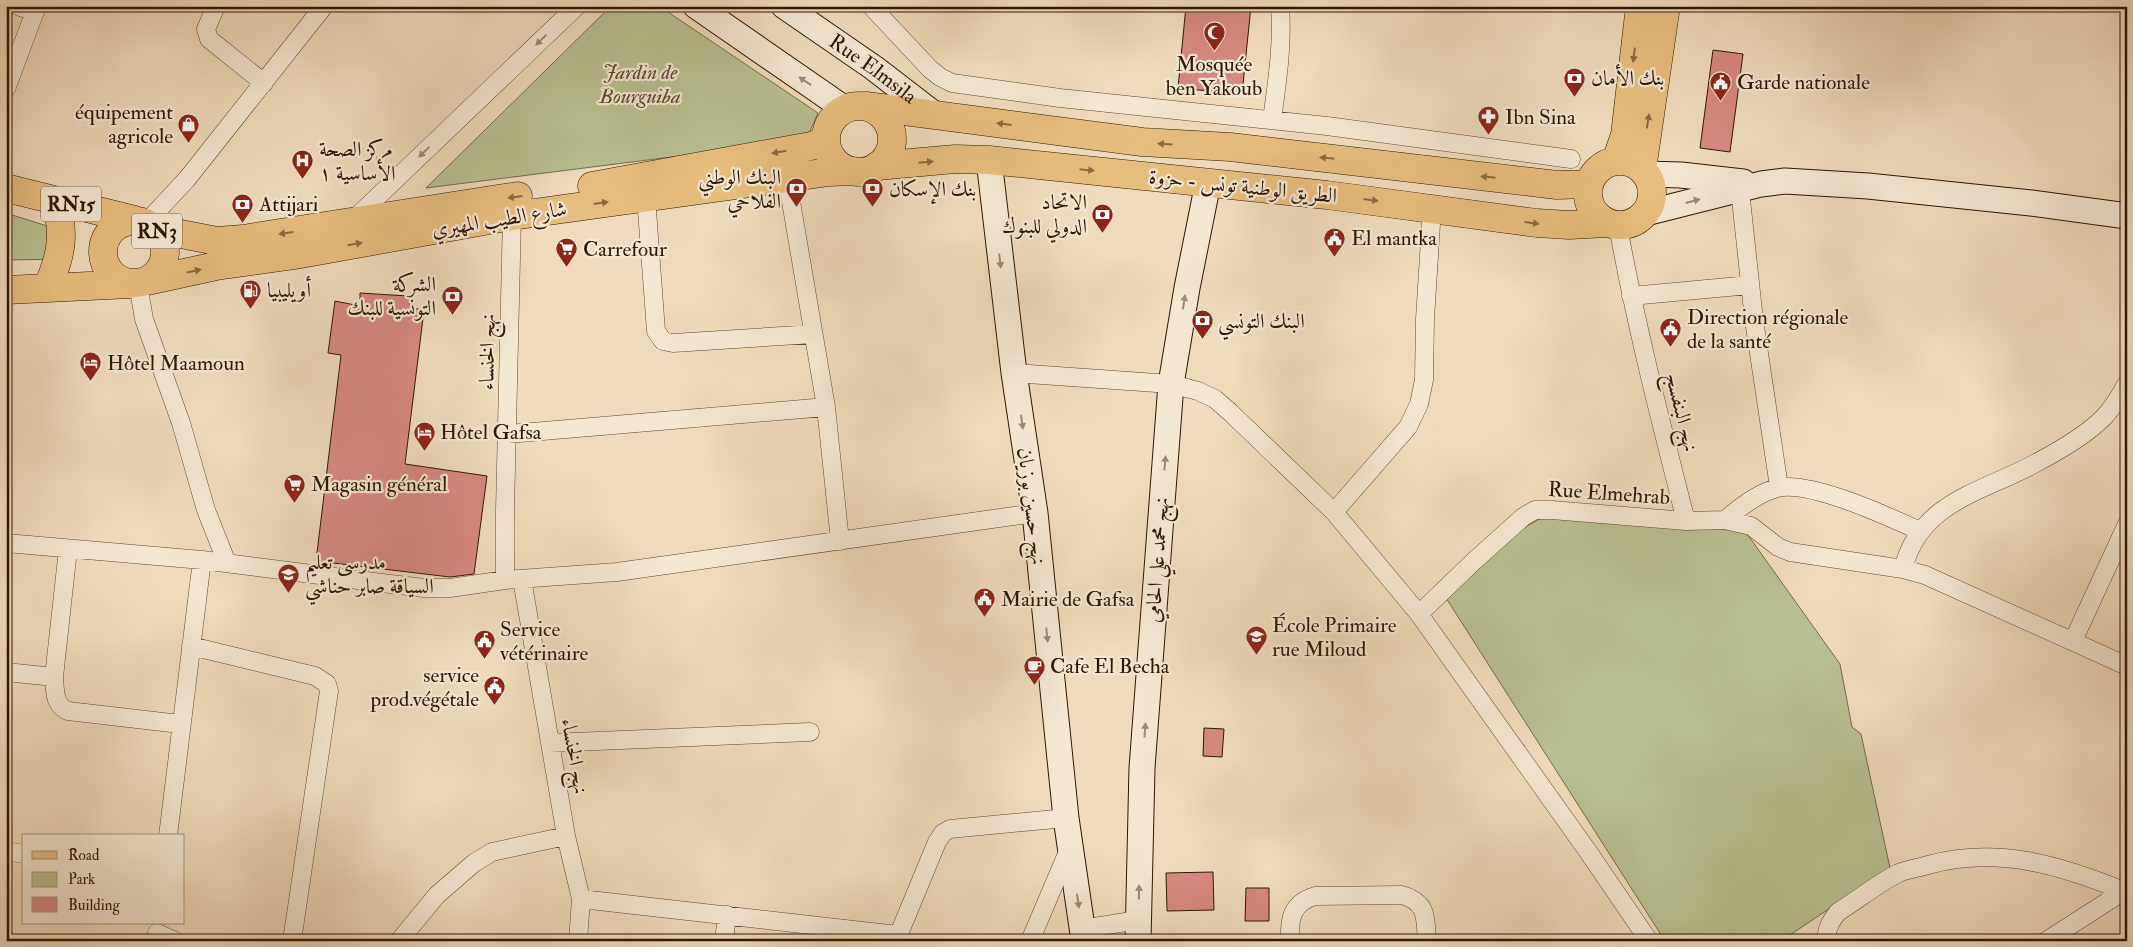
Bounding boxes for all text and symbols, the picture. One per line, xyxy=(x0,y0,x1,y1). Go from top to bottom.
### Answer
mosque icon: Mosquée ben Yakoub xyxy=(1202,20,1226,51)
street label: Rue Elmsila xyxy=(824,28,923,110)
one-way arrow xyxy=(536,34,548,46)
one-way arrow xyxy=(1630,47,1638,63)
place label: Mosquée ben Yakoub xyxy=(1166,51,1262,102)
park label: Jardin de Bourguiba xyxy=(598,59,681,110)
place label: بنك الأمان xyxy=(1591,63,1664,92)
bank icon: بنك الأمان xyxy=(1563,66,1587,97)
place label: Garde nationale xyxy=(1737,69,1870,96)
public building icon: Garde nationale xyxy=(1709,70,1733,101)
one-way arrow xyxy=(798,76,812,86)
place label: équipement agricole xyxy=(75,99,173,150)
place label: Ibn Sina xyxy=(1505,104,1576,131)
pharmacy icon: Ibn Sina xyxy=(1477,105,1501,136)
shop icon: équipement agricole xyxy=(177,112,201,143)
one-way arrow xyxy=(1644,112,1652,128)
one-way arrow xyxy=(995,120,1011,128)
place label: مركز الصحة الأساسية ١ xyxy=(319,136,396,187)
one-way arrow xyxy=(1157,139,1173,147)
one-way arrow xyxy=(418,146,430,158)
hospital icon: مركز الصحة الأساسية ١ xyxy=(291,149,315,180)
one-way arrow xyxy=(771,149,787,157)
one-way arrow xyxy=(1318,154,1334,162)
one-way arrow xyxy=(918,158,934,166)
street label: الطريق الوطنية تونس - حزوة xyxy=(1148,163,1338,210)
place label: البنك الوطني الفلاحي xyxy=(698,164,781,218)
one-way arrow xyxy=(1080,167,1096,175)
one-way arrow xyxy=(1480,173,1496,181)
place label: بنك الإسكان xyxy=(889,176,976,205)
bank icon: البنك الوطني الفلاحي xyxy=(785,177,809,208)
bank icon: بنك الإسكان xyxy=(861,177,885,208)
road number: RN15 xyxy=(41,186,101,222)
place label: الاتحاد الدولي للبنوك xyxy=(1002,189,1087,243)
place label: Attijari xyxy=(258,191,319,218)
bank icon: Attijari xyxy=(231,192,255,223)
one-way arrow xyxy=(507,193,523,201)
street label: شارع الطيب المهيري xyxy=(430,195,569,247)
one-way arrow xyxy=(1363,196,1379,204)
one-way arrow xyxy=(1685,197,1701,205)
one-way arrow xyxy=(593,199,609,207)
bank icon: الاتحاد الدولي للبنوك xyxy=(1091,202,1115,233)
road number: RN3 xyxy=(132,214,182,248)
one-way arrow xyxy=(1524,219,1540,227)
place label: El mantka xyxy=(1351,225,1437,252)
public building icon: El mantka xyxy=(1323,226,1347,257)
one-way arrow xyxy=(277,229,293,237)
place label: Carrefour xyxy=(583,236,667,263)
supermarket icon: Carrefour xyxy=(555,237,579,268)
one-way arrow xyxy=(347,240,362,248)
one-way arrow xyxy=(996,253,1004,269)
one-way arrow xyxy=(187,267,202,275)
place label: الشركة التونسية للبنك xyxy=(347,271,436,322)
place label: أويليبيا xyxy=(267,275,311,304)
fuel station icon: أويليبيا xyxy=(239,278,263,309)
bank icon: الشركة التونسية للبنك xyxy=(440,284,464,315)
one-way arrow xyxy=(1181,293,1189,309)
place label: Direction régionale de la santé xyxy=(1687,304,1849,355)
place label: البنك التونسي xyxy=(1218,308,1305,341)
bank icon: البنك التونسي xyxy=(1190,309,1214,340)
street label: نهج الخنساء xyxy=(473,313,507,391)
public building icon: Direction régionale de la santé xyxy=(1659,317,1683,348)
place label: Hôtel Maamoun xyxy=(107,350,245,377)
hotel icon: Hôtel Maamoun xyxy=(79,351,103,382)
street label: نهج البنفسج xyxy=(1654,370,1704,456)
one-way arrow xyxy=(1018,414,1026,430)
place label: Hôtel Gafsa xyxy=(440,419,542,446)
hotel icon: Hôtel Gafsa xyxy=(412,420,436,451)
street label: نهج حسين بوزيان xyxy=(1006,446,1052,567)
one-way arrow xyxy=(1161,455,1169,471)
place label: Magasin général xyxy=(311,471,448,498)
supermarket icon: Magasin général xyxy=(283,472,307,503)
street label: Rue Elmehrab xyxy=(1547,476,1671,511)
street label: نهج محمد علي الحامي xyxy=(1140,496,1181,624)
place label: مدرسى تعليم السياقة صابر حناشي xyxy=(305,549,434,606)
school or university icon: مدرسى تعليم السياقة صابر حناشي xyxy=(277,562,301,593)
place label: Mairie de Gafsa xyxy=(1001,586,1135,613)
public building icon: Mairie de Gafsa xyxy=(973,587,997,618)
place label: École Primaire rue Miloud xyxy=(1272,612,1397,663)
place label: Service vétérinaire xyxy=(499,616,588,667)
school or university icon: École Primaire rue Miloud xyxy=(1244,625,1268,656)
one-way arrow xyxy=(1043,627,1051,643)
public building icon: Service vétérinaire xyxy=(472,629,496,660)
place label: Cafe El Becha xyxy=(1050,653,1170,680)
cafe icon: Cafe El Becha xyxy=(1022,654,1046,685)
place label: service prod.végétale xyxy=(369,662,479,713)
public building icon: service prod.végétale xyxy=(483,675,507,706)
street label: نهج الخنساء xyxy=(550,716,594,797)
one-way arrow xyxy=(1141,721,1149,737)
legend xyxy=(22,834,185,924)
text: Road xyxy=(68,846,100,865)
text: Park xyxy=(68,870,95,889)
one-way arrow xyxy=(1135,884,1143,900)
one-way arrow xyxy=(1074,893,1082,909)
text: Building xyxy=(68,896,120,915)

